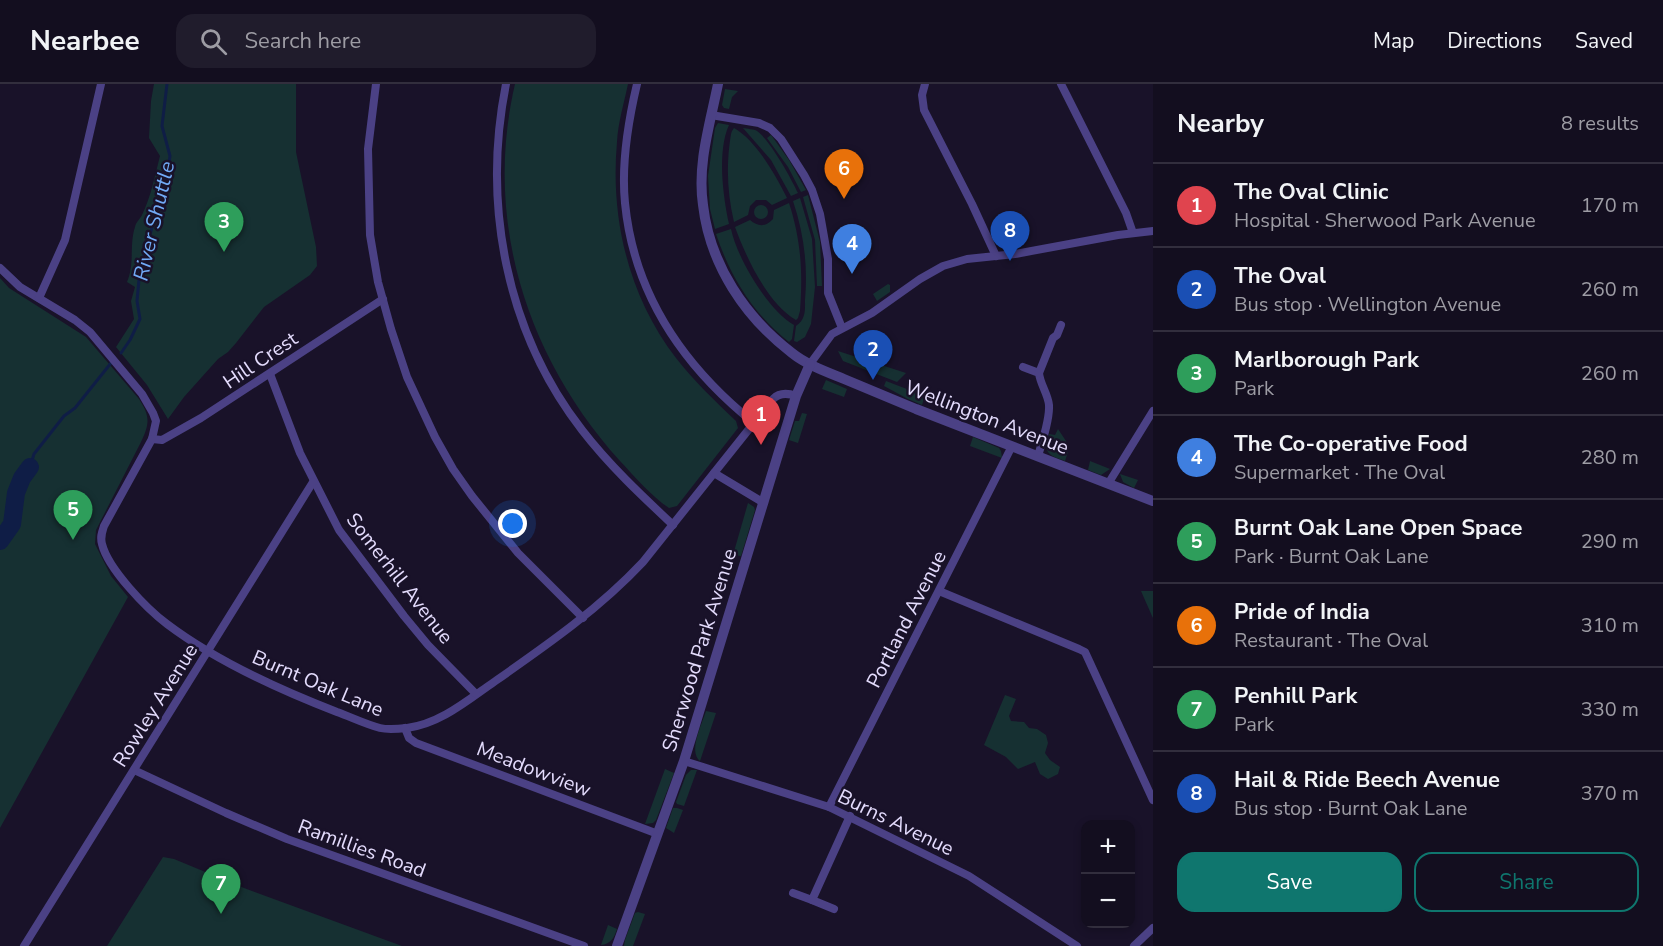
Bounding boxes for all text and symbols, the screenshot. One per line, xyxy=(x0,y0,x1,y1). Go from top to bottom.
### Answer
search box xyxy=(176,14,596,68)
text: Nearbee xyxy=(30,22,140,60)
icon: search xyxy=(197,25,230,58)
text: Search here xyxy=(245,26,361,56)
text: Map xyxy=(1373,27,1414,55)
text: Directions xyxy=(1447,27,1542,55)
text: Saved xyxy=(1575,27,1633,55)
text: Nearby xyxy=(1177,106,1264,141)
text: 8 results xyxy=(1561,110,1639,137)
pin: 6 xyxy=(824,150,864,199)
water label: River Shuttle xyxy=(127,158,181,284)
text: The Oval Clinic xyxy=(1234,177,1388,207)
text: 1 xyxy=(1191,192,1203,219)
text: 170 m xyxy=(1581,192,1639,219)
pin: 3 xyxy=(204,202,244,252)
text: Hospital · Sherwood Park Avenue xyxy=(1234,207,1536,234)
pin: 8 xyxy=(990,212,1030,261)
pin: 4 xyxy=(832,224,872,274)
text: The Oval xyxy=(1234,261,1326,291)
text: 2 xyxy=(1191,276,1203,303)
text: 260 m xyxy=(1581,276,1639,303)
text: Bus stop · Wellington Avenue xyxy=(1234,291,1501,318)
street label: Hill Crest xyxy=(218,325,304,395)
pin: 2 xyxy=(854,330,892,380)
text: Marlborough Park xyxy=(1234,345,1419,375)
text: 3 xyxy=(1191,360,1203,387)
text: 260 m xyxy=(1581,360,1639,387)
street label: Wellington Avenue xyxy=(901,374,1073,461)
text: Park xyxy=(1234,375,1274,402)
pin: 1 xyxy=(742,396,780,445)
text: The Co-operative Food xyxy=(1234,429,1468,459)
text: 4 xyxy=(1191,444,1203,471)
text: 280 m xyxy=(1581,444,1639,471)
text: Supermarket · The Oval xyxy=(1234,459,1445,486)
pin: 5 xyxy=(54,490,92,540)
street label: Somerhill Avenue xyxy=(340,507,459,649)
your location xyxy=(498,509,527,538)
text: Burnt Oak Lane Open Space xyxy=(1234,513,1522,543)
text: 5 xyxy=(1191,528,1203,555)
text: 290 m xyxy=(1581,528,1639,555)
text: Park · Burnt Oak Lane xyxy=(1234,543,1429,570)
street label: Sherwood Park Avenue xyxy=(656,545,743,755)
street label: Portland Avenue xyxy=(860,546,953,693)
text: Pride of India xyxy=(1234,597,1370,627)
text: 6 xyxy=(1191,612,1203,639)
text: 310 m xyxy=(1581,612,1639,639)
text: Restaurant · The Oval xyxy=(1234,627,1428,654)
street label: Rowley Avenue xyxy=(107,638,204,772)
street label: Burnt Oak Lane xyxy=(248,644,387,723)
text: Penhill Park xyxy=(1234,681,1357,711)
text: 7 xyxy=(1191,696,1203,723)
text: 330 m xyxy=(1581,696,1639,723)
text: Park xyxy=(1234,711,1274,738)
street label: Meadowview xyxy=(473,735,595,804)
text: Hail & Ride Beech Avenue xyxy=(1234,765,1500,795)
text: 8 xyxy=(1191,780,1203,807)
text: 370 m xyxy=(1581,780,1639,807)
street label: Burns Avenue xyxy=(833,783,958,862)
text: Bus stop · Burnt Oak Lane xyxy=(1234,795,1467,822)
street label: Ramillies Road xyxy=(294,813,429,884)
map controls xyxy=(1081,820,1135,928)
button: + xyxy=(1081,820,1135,874)
button: Save xyxy=(1177,852,1402,912)
button: Share xyxy=(1414,852,1639,912)
pin: 7 xyxy=(202,864,240,914)
button: − xyxy=(1081,874,1135,928)

